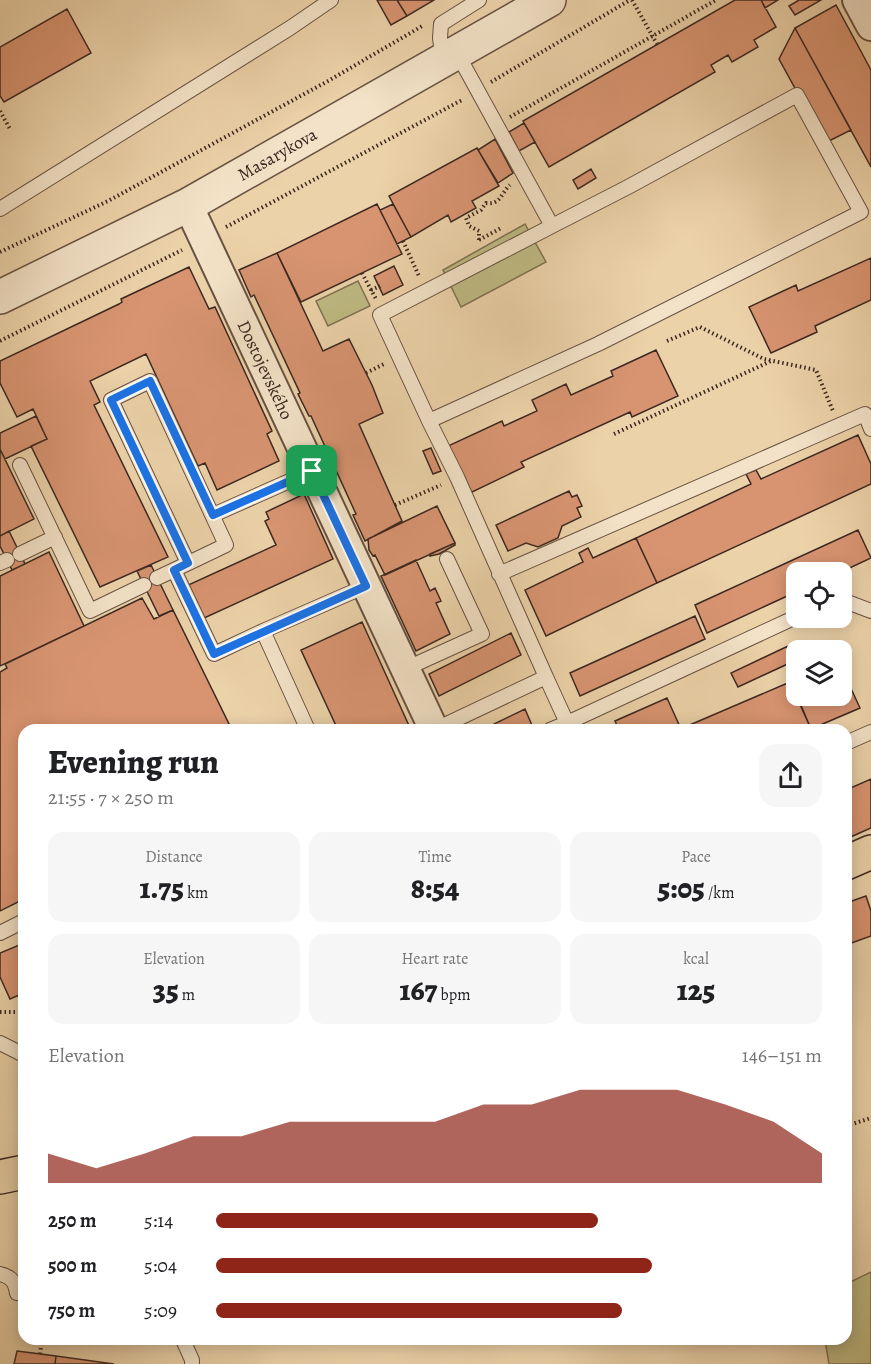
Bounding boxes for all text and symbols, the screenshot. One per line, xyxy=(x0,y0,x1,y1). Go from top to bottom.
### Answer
street label: Masarykova xyxy=(233,122,322,186)
street label: Dostojevského xyxy=(232,316,299,423)
pin xyxy=(286,445,337,496)
icon: arrive xyxy=(295,454,328,487)
map controls xyxy=(786,562,852,706)
button: locate xyxy=(786,562,852,628)
button: layers xyxy=(786,640,852,706)
text: Evening run xyxy=(48,739,219,784)
button: share xyxy=(759,744,822,807)
text: 21:55 · 7 × 250 m xyxy=(48,784,174,811)
text: Distance xyxy=(145,846,203,868)
text: Time xyxy=(418,846,452,868)
text: Pace xyxy=(681,846,711,868)
text: 1.75 xyxy=(140,868,184,908)
text: 8:54 xyxy=(411,868,459,908)
text: 5:05 xyxy=(658,868,705,908)
text: km xyxy=(184,882,208,904)
text: /km xyxy=(705,882,734,904)
text: Elevation xyxy=(143,948,205,970)
text: Heart rate xyxy=(402,948,468,970)
text: kcal xyxy=(683,948,709,970)
text: 35 xyxy=(153,970,179,1010)
text: 167 xyxy=(399,970,437,1010)
text: 125 xyxy=(677,970,715,1010)
text: m xyxy=(179,984,195,1006)
text: bpm xyxy=(437,984,471,1006)
text: Elevation xyxy=(48,1042,125,1069)
text: 146–151 m xyxy=(742,1042,822,1069)
text: 250 m xyxy=(48,1207,97,1234)
text: 5:14 xyxy=(144,1207,173,1234)
text: 500 m xyxy=(48,1252,97,1279)
text: 5:04 xyxy=(144,1252,177,1279)
text: 750 m xyxy=(48,1297,95,1324)
text: 5:09 xyxy=(144,1297,177,1324)

